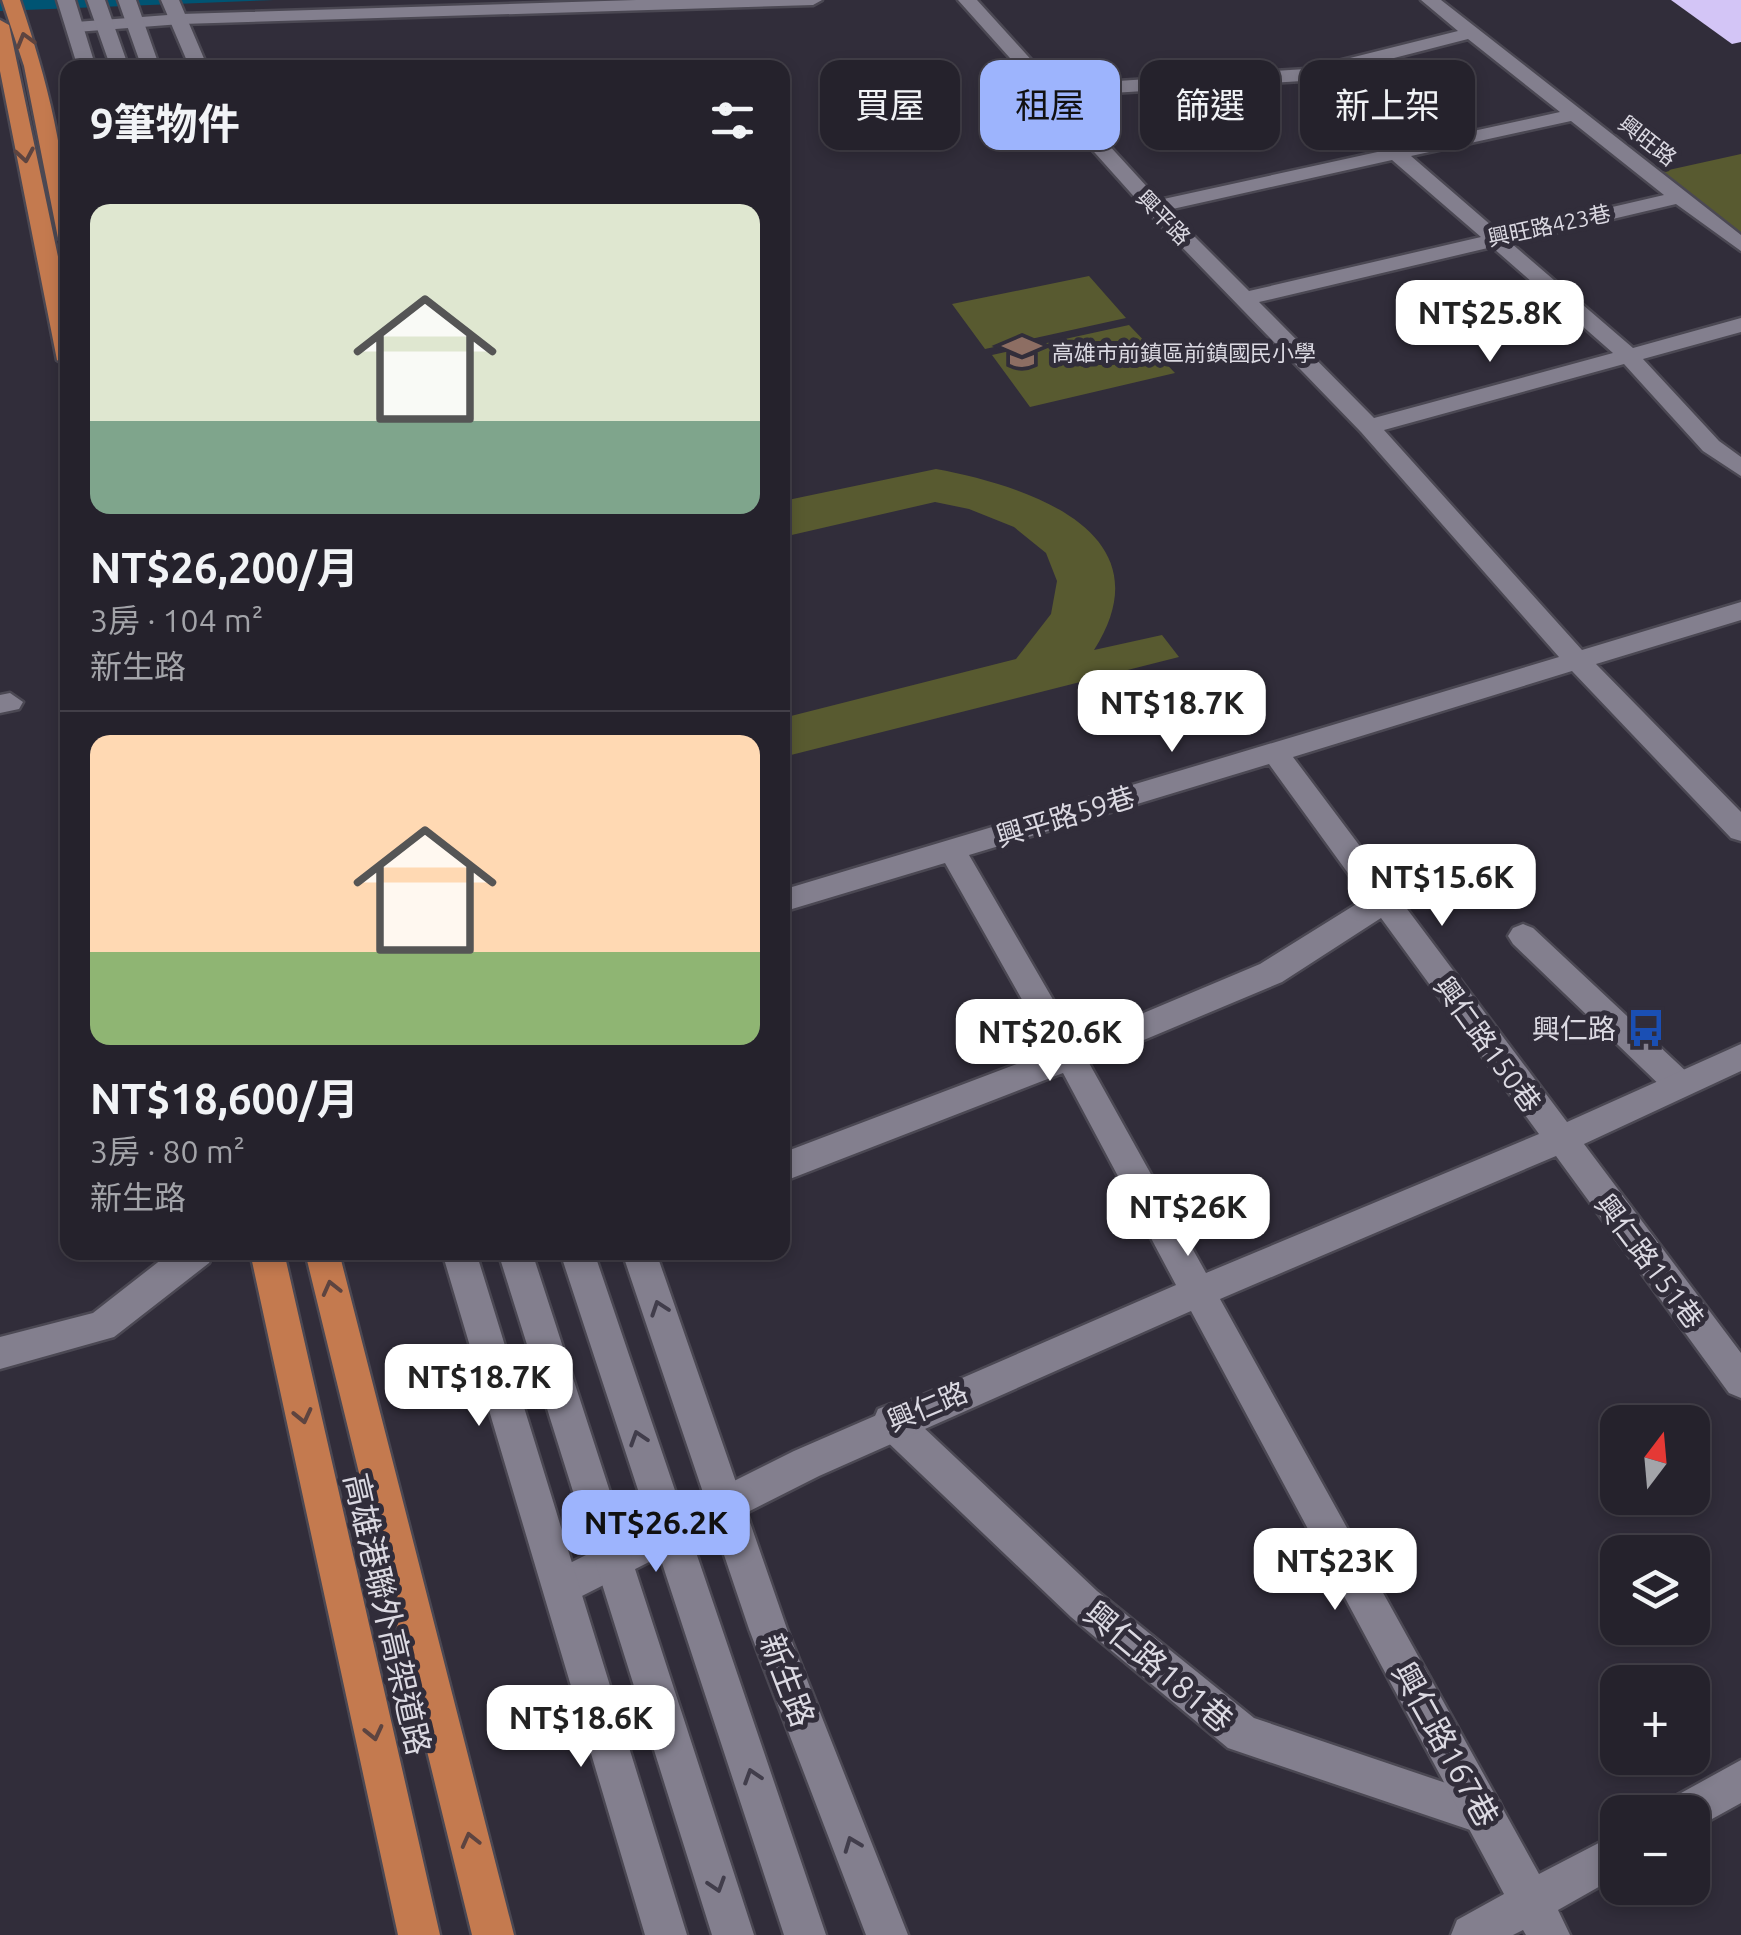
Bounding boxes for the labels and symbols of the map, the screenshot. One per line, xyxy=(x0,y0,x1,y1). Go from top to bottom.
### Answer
one-way arrow xyxy=(16,32,37,49)
street label: 興旺路 xyxy=(1614,110,1682,170)
one-way arrow xyxy=(14,147,35,163)
street label: 興平路 xyxy=(1132,185,1196,249)
street label: 興旺路423巷 xyxy=(1485,200,1613,250)
pin: NT$25.8K xyxy=(1387,280,1593,365)
school or university icon: 高雄市前鎮區前鎮國民小學 xyxy=(1001,331,1043,373)
place label: 高雄市前鎮區前鎮國民小學 xyxy=(1052,340,1316,365)
pin: NT$18.7K xyxy=(1069,670,1275,755)
street label: 興平路59巷 xyxy=(992,780,1138,852)
pin: NT$15.6K xyxy=(1339,844,1545,929)
street label: 興仁路150巷 xyxy=(1429,970,1547,1118)
pin: NT$20.6K xyxy=(947,999,1153,1084)
bus stop icon: 興仁路 xyxy=(1625,1007,1667,1049)
place label: 興仁路 xyxy=(1532,1013,1616,1044)
pin: NT$26K xyxy=(1107,1174,1269,1259)
street label: 興仁路151巷 xyxy=(1590,1188,1710,1334)
one-way arrow xyxy=(322,1280,343,1297)
one-way arrow xyxy=(651,1301,671,1318)
pin: NT$18.7K xyxy=(376,1344,582,1429)
street label: 興仁路 xyxy=(882,1375,972,1437)
north arrow xyxy=(1600,1405,1710,1515)
one-way arrow xyxy=(291,1407,312,1424)
one-way arrow xyxy=(630,1431,650,1448)
street label: 高雄港聯外高架道路 xyxy=(338,1470,438,1758)
pin: NT$26.2K xyxy=(553,1490,759,1575)
pin: NT$23K xyxy=(1254,1528,1416,1613)
street label: 興仁路181巷 xyxy=(1078,1594,1240,1738)
street label: 新生路 xyxy=(754,1629,822,1731)
street label: 興仁路167巷 xyxy=(1386,1656,1506,1832)
pin: NT$18.6K xyxy=(478,1685,684,1770)
one-way arrow xyxy=(362,1724,383,1741)
one-way arrow xyxy=(744,1769,764,1786)
one-way arrow xyxy=(460,1832,481,1849)
one-way arrow xyxy=(843,1836,863,1854)
one-way arrow xyxy=(706,1876,726,1893)

